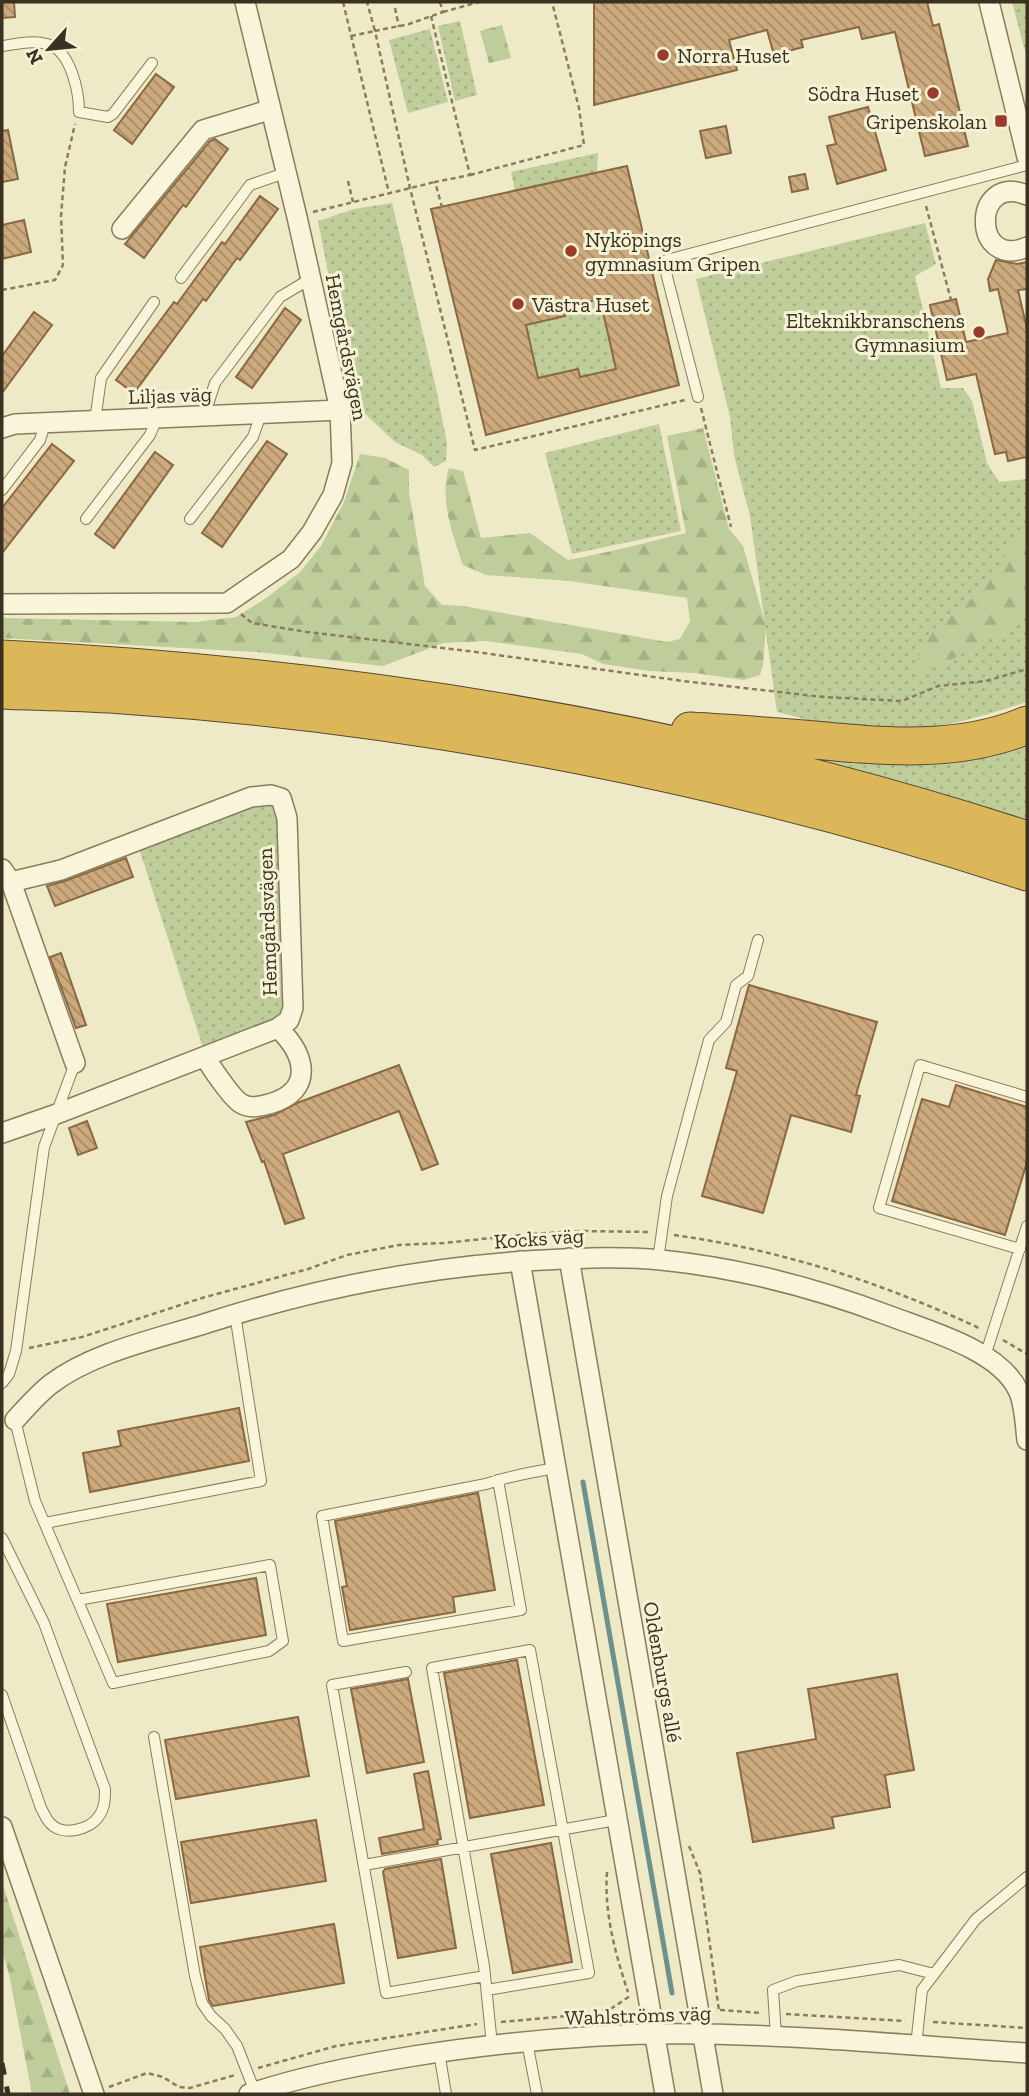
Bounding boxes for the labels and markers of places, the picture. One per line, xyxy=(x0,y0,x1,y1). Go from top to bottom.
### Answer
place label: Norra Huset xyxy=(677,43,790,68)
marker: Norra Huset xyxy=(655,47,671,63)
place label: Södra Huset xyxy=(808,81,919,106)
marker: Södra Huset xyxy=(925,85,941,101)
place label: Gripenskolan xyxy=(866,109,987,134)
marker: Gripenskolan xyxy=(993,113,1009,129)
place label: Nyköpings gymnasium Gripen xyxy=(585,227,760,276)
marker: Nyköpings gymnasium Gripen xyxy=(563,243,579,259)
place label: Västra Huset xyxy=(531,292,649,317)
marker: Västra Huset xyxy=(510,296,526,312)
place label: Elteknikbranschens Gymnasium xyxy=(786,308,965,357)
marker: Elteknikbranschens Gymnasium xyxy=(971,324,987,340)

